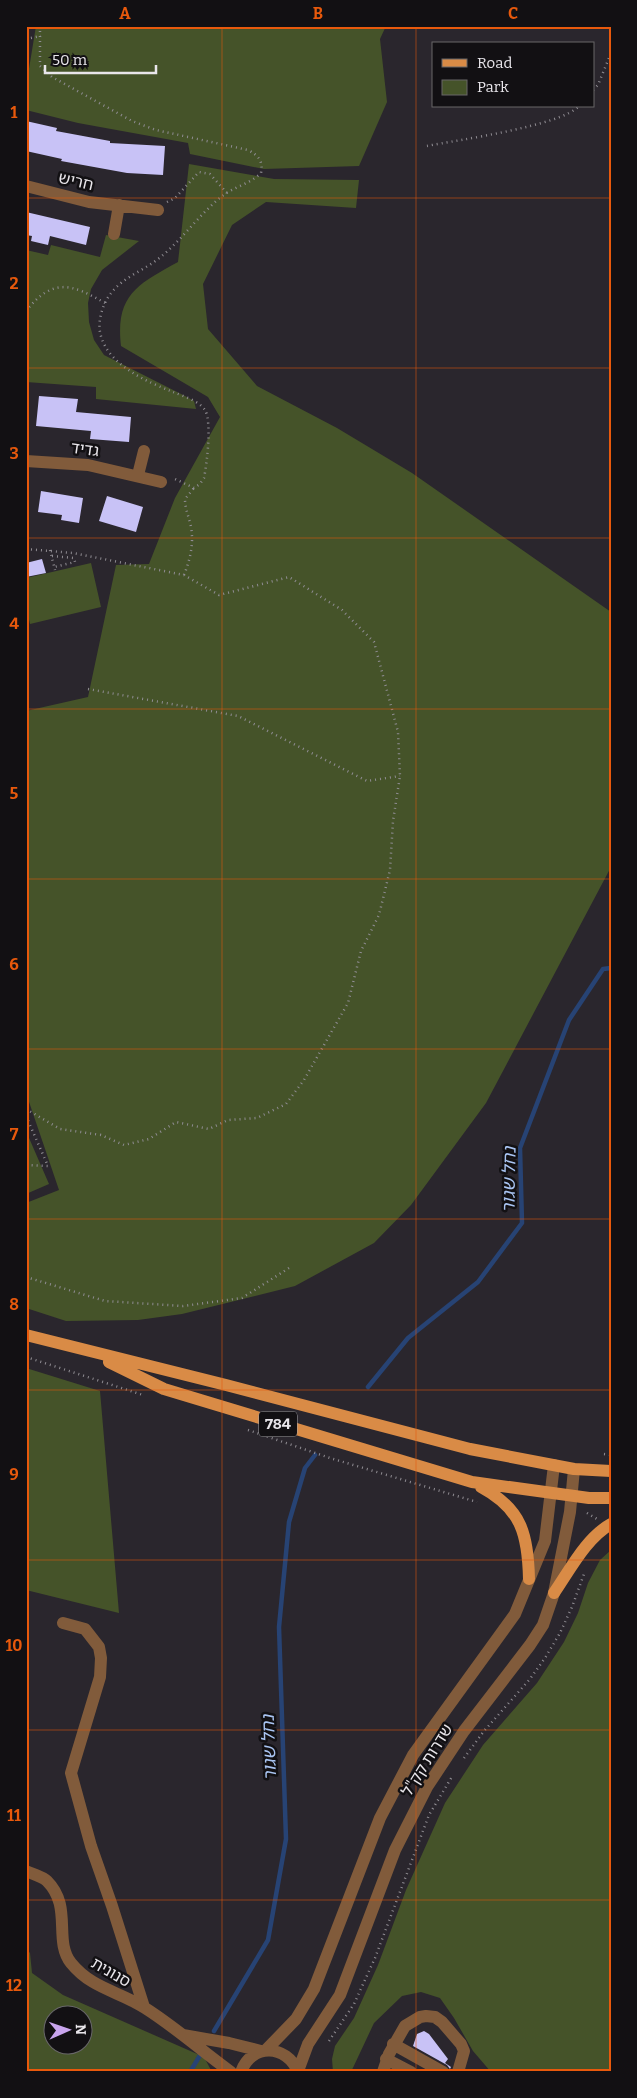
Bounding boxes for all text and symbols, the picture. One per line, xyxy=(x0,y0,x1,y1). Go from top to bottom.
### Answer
text: A xyxy=(119,4,131,23)
text: B xyxy=(313,4,323,23)
text: C xyxy=(508,4,518,23)
scale bar xyxy=(45,42,156,74)
legend xyxy=(432,42,594,108)
text: 50 m xyxy=(52,51,88,69)
text: Road xyxy=(477,54,512,72)
text: Park xyxy=(477,78,509,96)
text: 1 xyxy=(11,103,18,122)
street label: חריש xyxy=(57,168,95,194)
text: 2 xyxy=(9,274,19,293)
street label: גדיד xyxy=(70,438,100,460)
text: 3 xyxy=(9,444,19,463)
text: 4 xyxy=(9,614,19,633)
text: 5 xyxy=(10,784,19,803)
text: 6 xyxy=(9,955,19,974)
text: 7 xyxy=(10,1125,19,1144)
water label: נחל שגור xyxy=(497,1146,521,1213)
text: 8 xyxy=(9,1295,19,1314)
road number: 784 xyxy=(259,1412,297,1436)
text: 9 xyxy=(9,1465,19,1484)
text: 10 xyxy=(5,1636,23,1655)
water label: נחל שגור xyxy=(257,1713,281,1781)
street label: שדרות קק"ל xyxy=(397,1720,457,1800)
text: 11 xyxy=(7,1806,21,1825)
street label: סנונית xyxy=(88,1953,134,1991)
text: 12 xyxy=(6,1976,22,1995)
north arrow xyxy=(42,2006,92,2056)
text: N xyxy=(72,2024,89,2035)

